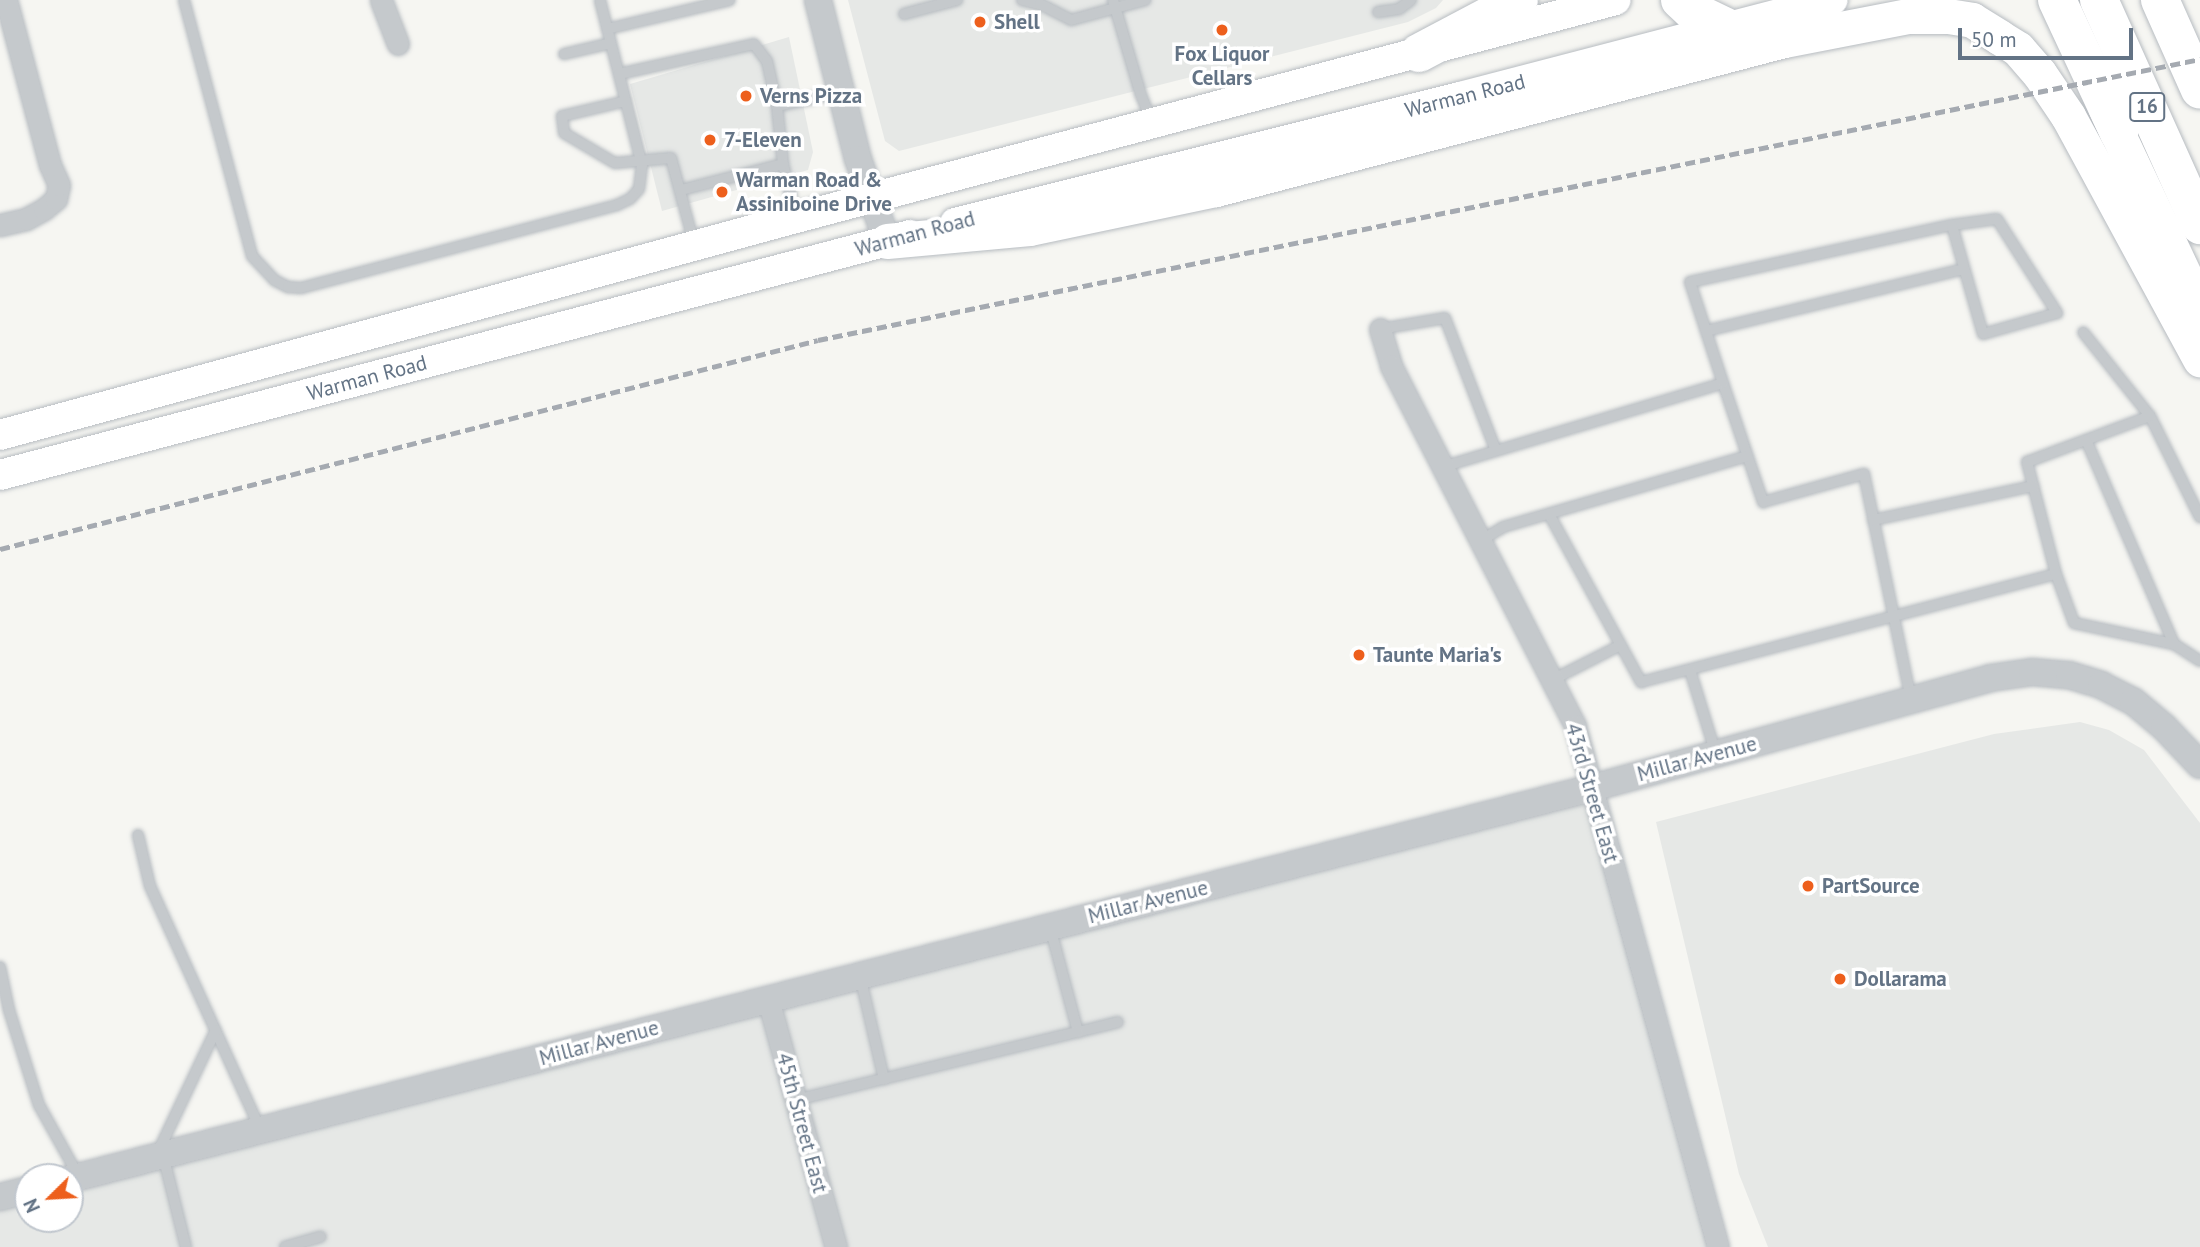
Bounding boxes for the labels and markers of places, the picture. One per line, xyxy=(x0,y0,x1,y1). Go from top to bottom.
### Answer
place label: Shell xyxy=(994,9,1040,35)
marker: Shell xyxy=(972,14,988,30)
marker: Fox Liquor Cellars xyxy=(1214,22,1230,38)
place label: Fox Liquor Cellars xyxy=(1174,41,1270,91)
place label: Verns Pizza xyxy=(760,83,862,109)
marker: Verns Pizza xyxy=(738,88,754,104)
place label: 7-Eleven xyxy=(724,127,802,153)
marker: 7-Eleven xyxy=(702,132,718,148)
place label: Warman Road & Assiniboine Drive xyxy=(736,167,892,217)
marker: Warman Road & Assiniboine Drive xyxy=(714,184,730,200)
place label: Taunte Maria's xyxy=(1373,642,1502,668)
marker: Taunte Maria's xyxy=(1351,647,1367,663)
place label: PartSource xyxy=(1822,873,1920,899)
marker: PartSource xyxy=(1800,878,1816,894)
place label: Dollarama xyxy=(1854,966,1947,992)
marker: Dollarama xyxy=(1832,971,1848,987)

